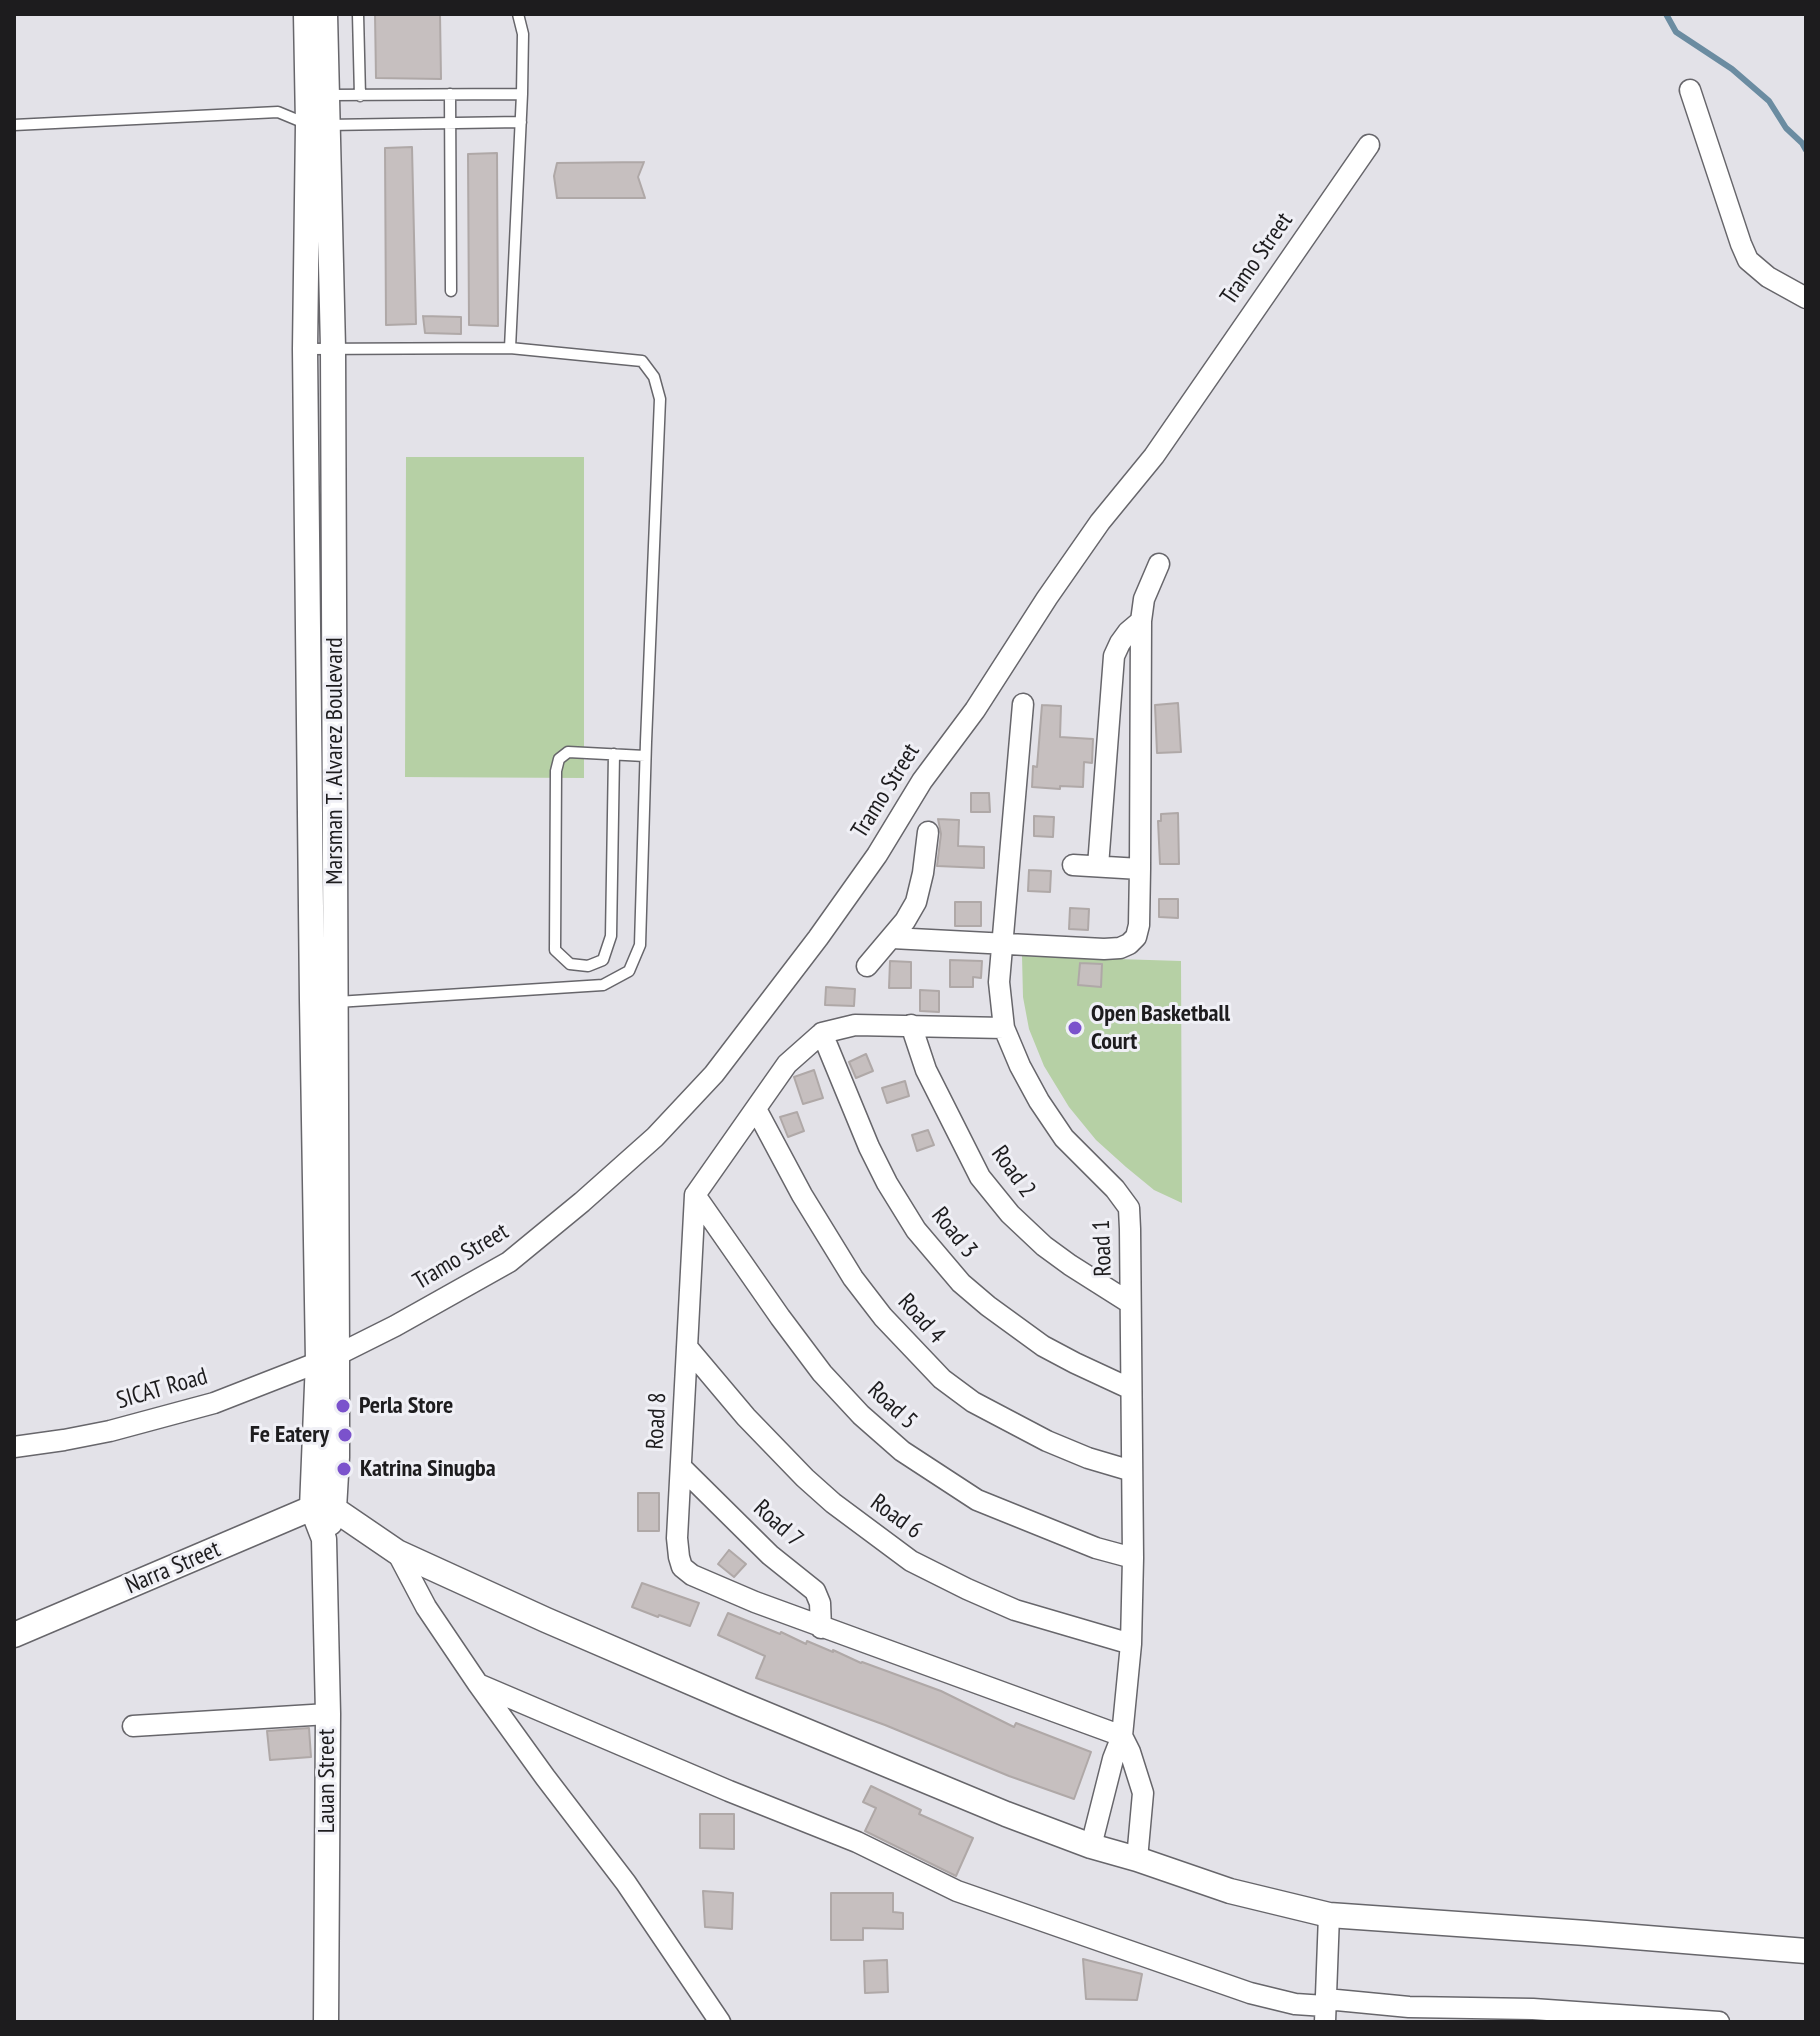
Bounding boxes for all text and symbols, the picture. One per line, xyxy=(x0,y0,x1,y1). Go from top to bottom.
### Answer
street label: Tramo Street xyxy=(1215,207,1299,311)
street label: Marsman T. Alvarez Boulevard xyxy=(321,637,349,885)
street label: Tramo Street xyxy=(846,739,926,843)
place label: Open Basketball Court xyxy=(1091,1000,1230,1056)
marker: Open Basketball Court xyxy=(1066,1019,1084,1037)
street label: Road 2 xyxy=(985,1141,1041,1203)
street label: Road 3 xyxy=(925,1202,983,1264)
street label: Tramo Street xyxy=(408,1217,514,1297)
street label: Road 1 xyxy=(1088,1219,1118,1277)
street label: Road 4 xyxy=(891,1288,951,1350)
street label: SICAT Road xyxy=(113,1362,211,1416)
street label: Road 5 xyxy=(861,1376,923,1436)
place label: Perla Store xyxy=(359,1392,453,1420)
street label: Road 8 xyxy=(641,1392,673,1450)
marker: Perla Store xyxy=(334,1397,352,1415)
place label: Fe Eatery xyxy=(250,1421,329,1449)
marker: Fe Eatery xyxy=(336,1426,354,1444)
place label: Katrina Sinugba xyxy=(360,1455,496,1483)
marker: Katrina Sinugba xyxy=(335,1460,353,1478)
street label: Road 6 xyxy=(865,1489,927,1545)
street label: Road 7 xyxy=(747,1494,809,1554)
street label: Narra Street xyxy=(121,1535,225,1601)
street label: Lauan Street xyxy=(313,1729,341,1833)

